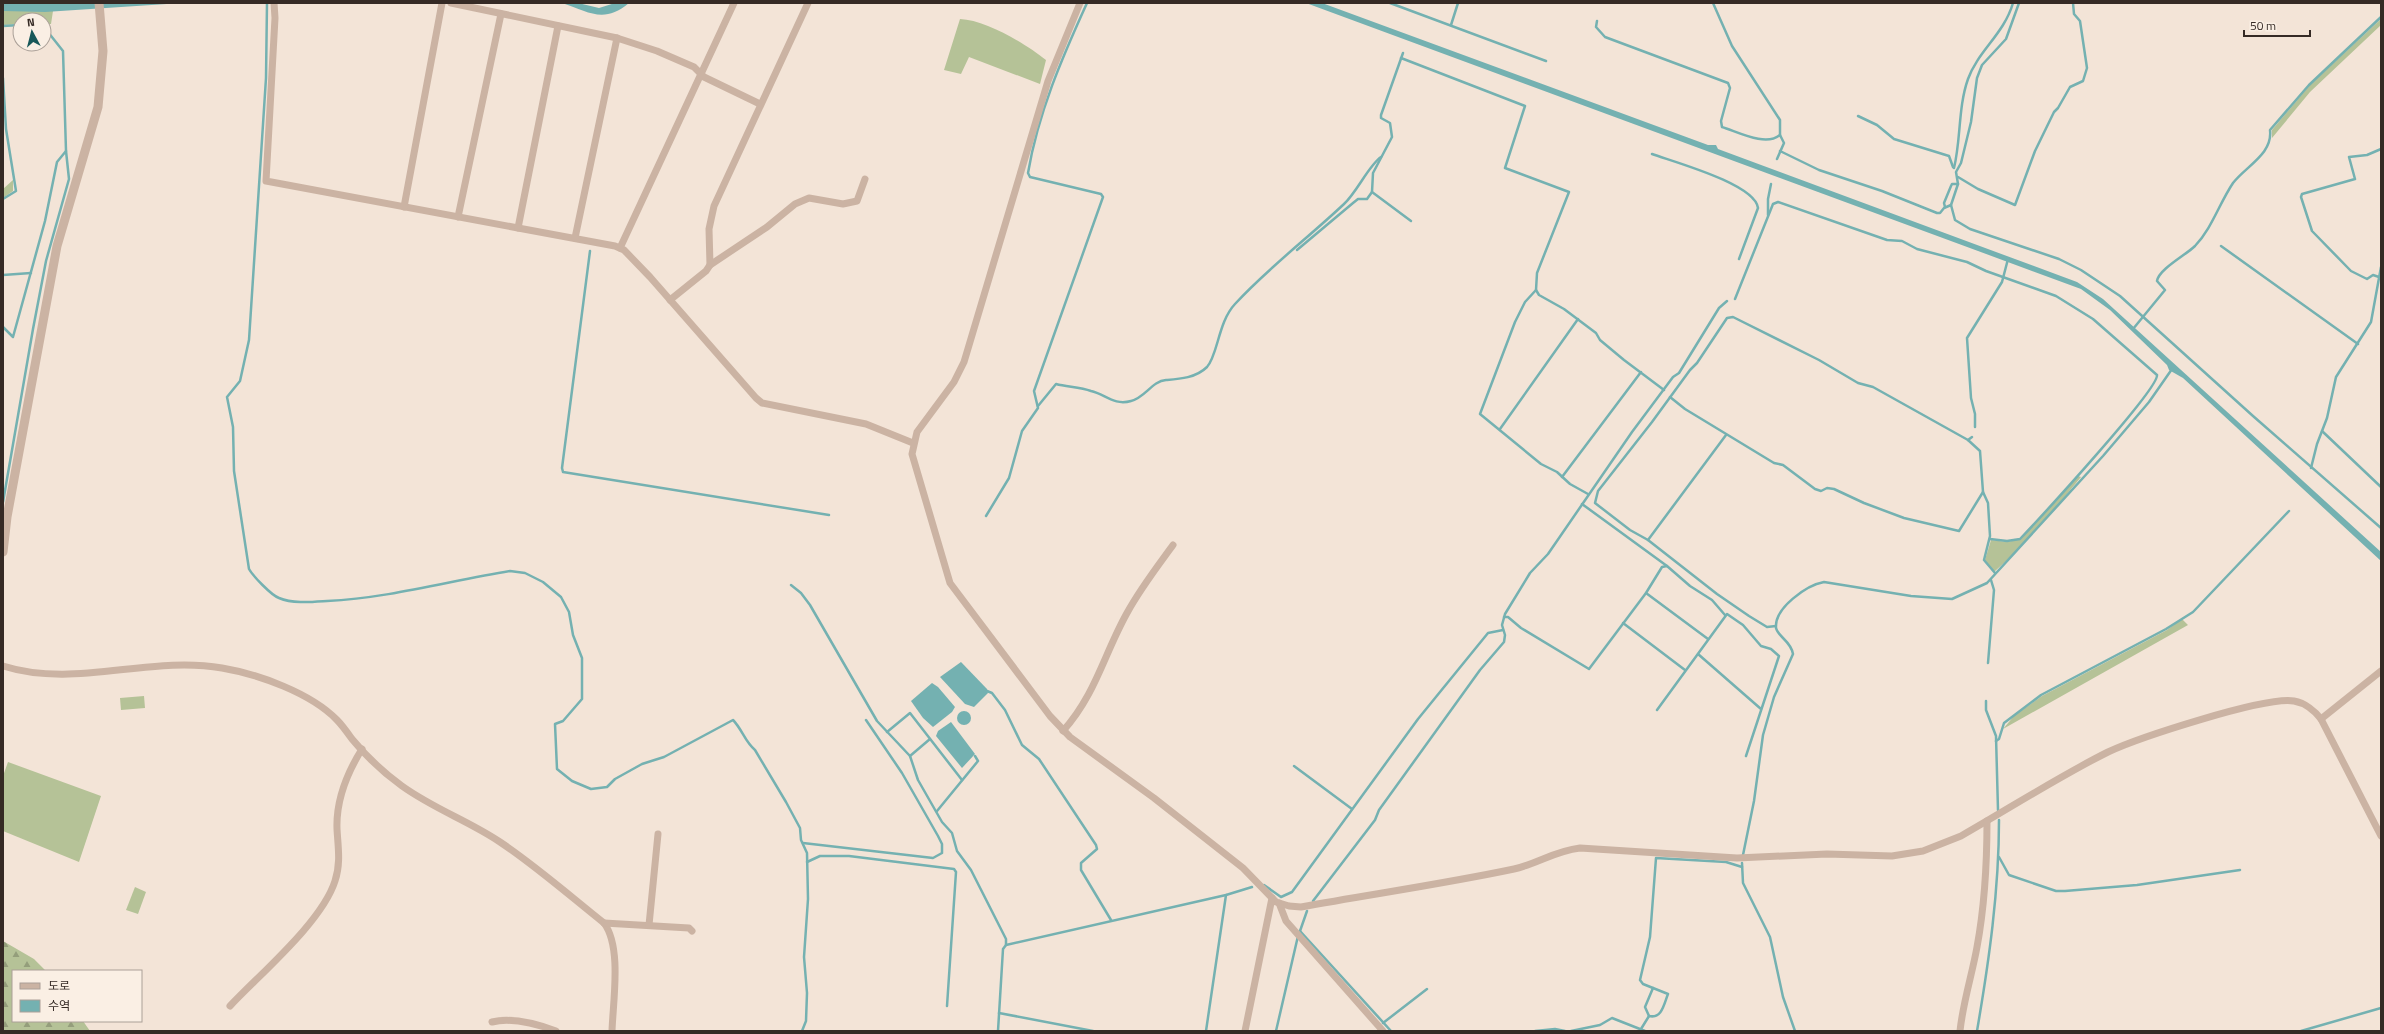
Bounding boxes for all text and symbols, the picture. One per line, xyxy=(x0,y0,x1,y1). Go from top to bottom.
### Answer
north arrow xyxy=(12,12,52,52)
scale bar xyxy=(2244,12,2310,38)
text: N xyxy=(26,14,36,30)
text: 50 m xyxy=(2250,16,2276,35)
legend xyxy=(12,970,142,1022)
text: 도로 xyxy=(48,976,70,995)
text: 수역 xyxy=(48,996,70,1015)

